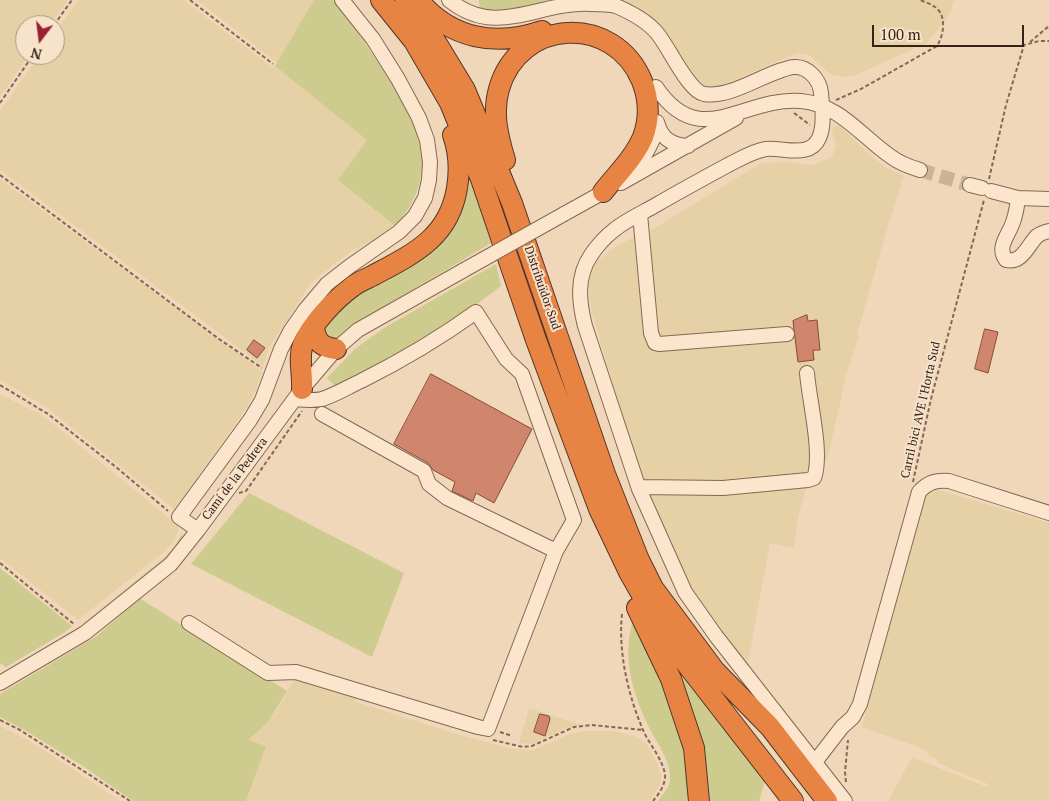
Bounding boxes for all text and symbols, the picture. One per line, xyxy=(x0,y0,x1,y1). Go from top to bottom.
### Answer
north arrow xyxy=(15,15,65,65)
scale bar xyxy=(874,15,1026,47)
text: 100 m xyxy=(880,24,921,44)
text: N xyxy=(29,43,44,65)
street label: Distribuïdor Sud xyxy=(521,244,563,332)
street label: Carril bici AVE l'Horta Sud xyxy=(898,340,944,480)
street label: Camí de la Pedrera xyxy=(199,435,271,523)

